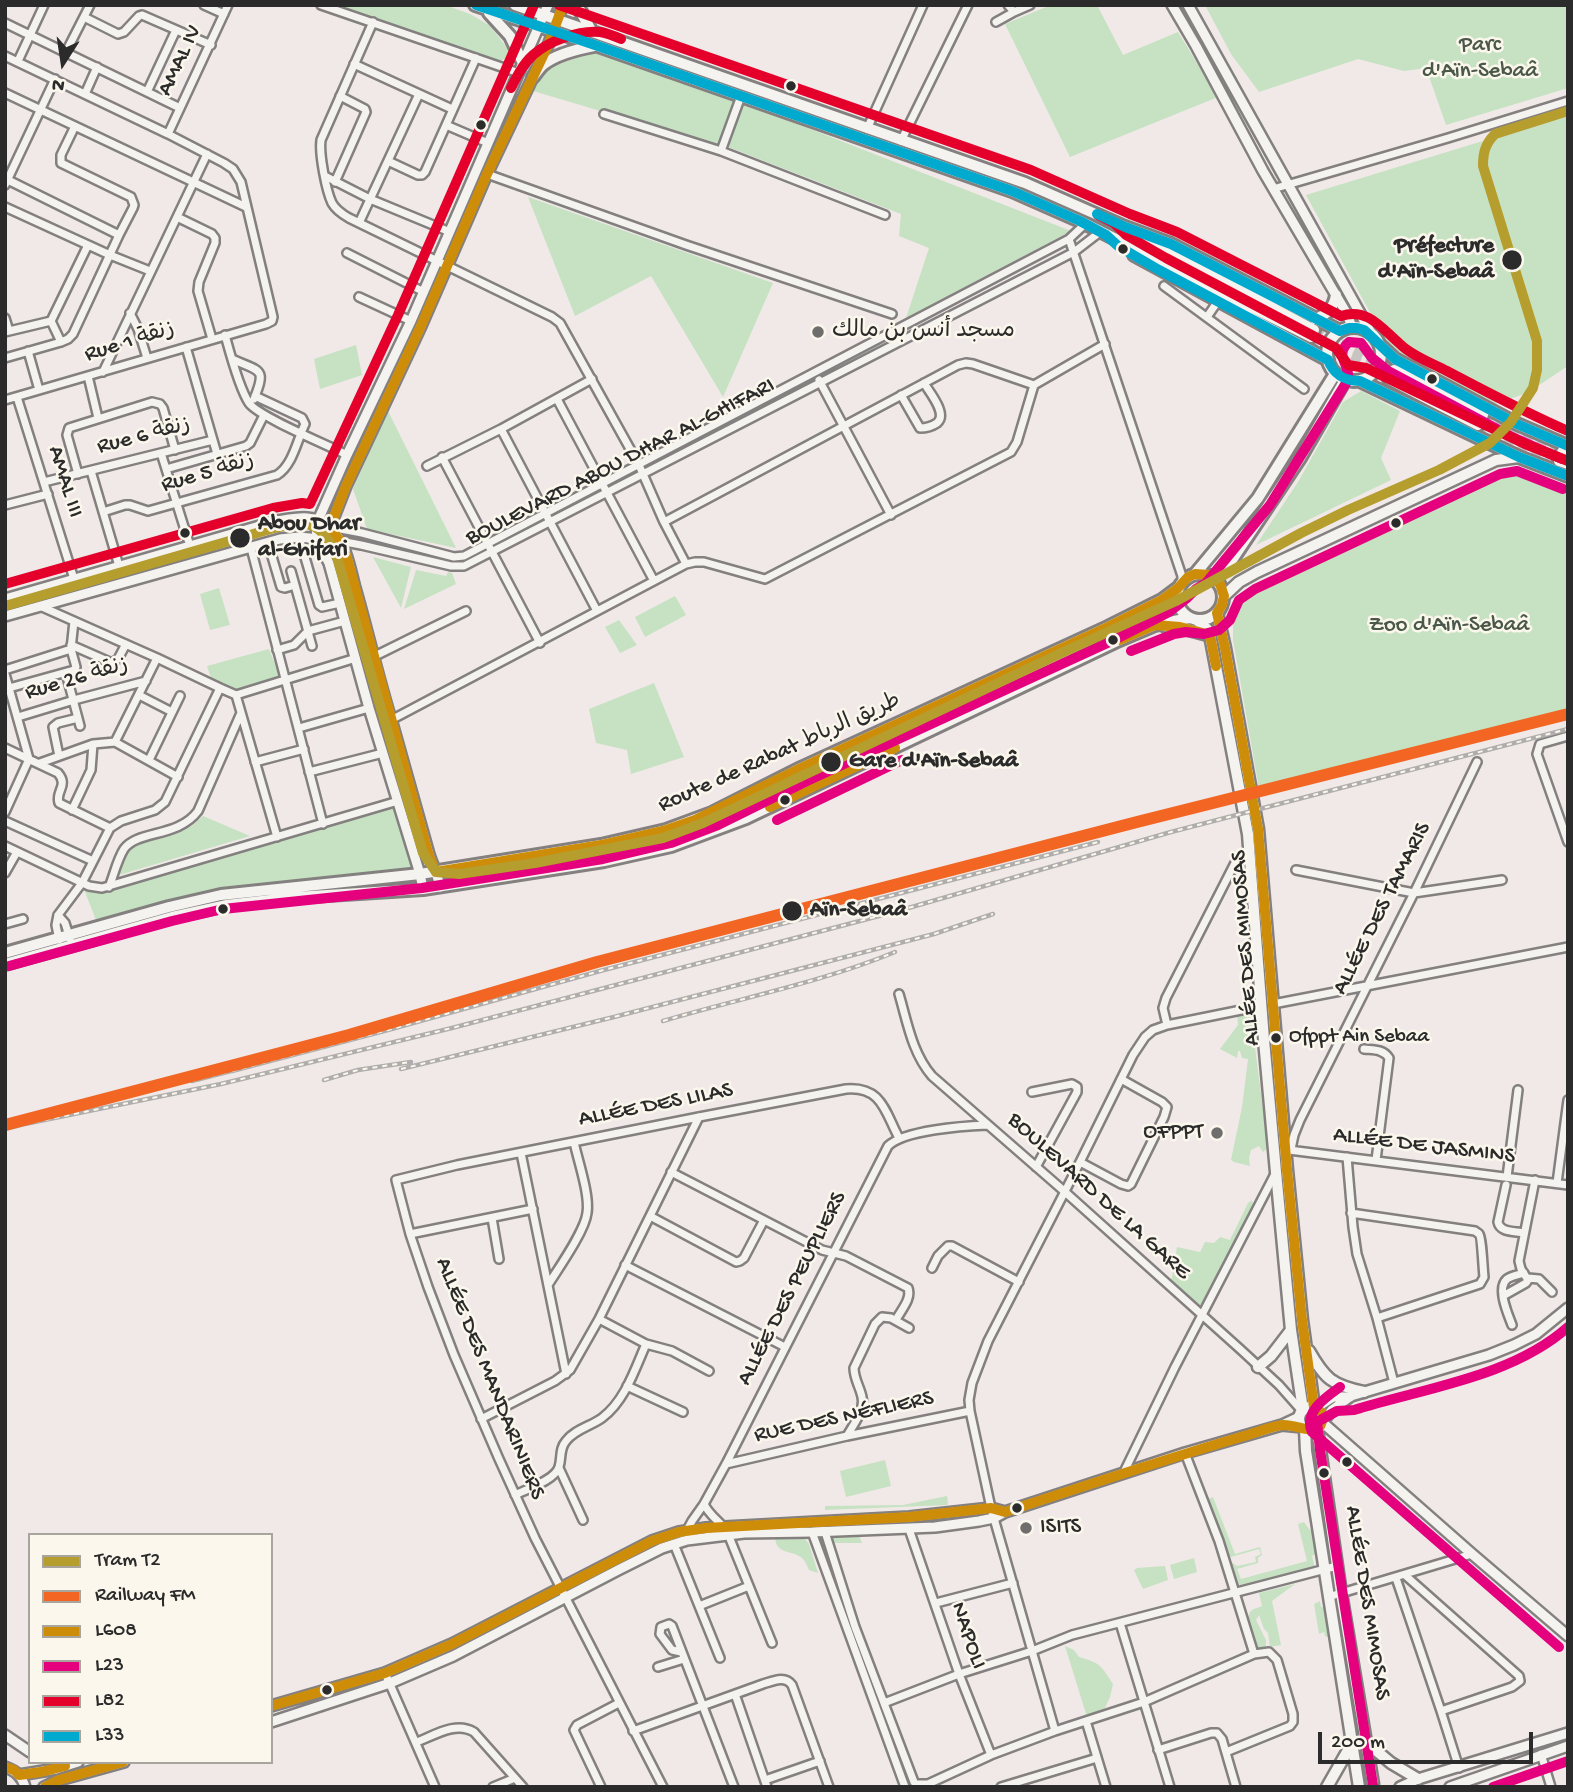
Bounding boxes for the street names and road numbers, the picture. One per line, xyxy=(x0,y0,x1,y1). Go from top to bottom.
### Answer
street label: AMAL IV xyxy=(153,21,209,101)
street label: Rue 1 زنقة xyxy=(82,316,178,370)
street label: BOULEVARD ABOU DHAR AL-GHIFARI xyxy=(462,373,780,553)
street label: Rue 6 زنقة xyxy=(95,412,193,462)
street label: AMAL III xyxy=(40,443,88,521)
street label: Rue 5 زنقة xyxy=(158,448,258,500)
street label: Rue 26 زنقة xyxy=(22,652,132,708)
street label: Route de Rabat طريق الرباط xyxy=(654,688,906,820)
street label: ALLÉE DES TAMARIS xyxy=(1328,818,1438,1000)
street label: ALLÉE DES MIMOSAS xyxy=(1226,849,1268,1047)
street label: ALLÉE DES LILAS xyxy=(577,1078,735,1134)
street label: BOULEVARD DE LA GARE xyxy=(1001,1107,1195,1287)
street label: ALLÉE DE JASMINS xyxy=(1332,1122,1516,1172)
street label: ALLÉE DES PEUPLIERS xyxy=(732,1187,854,1391)
street label: ALLÉE DES MANDARINIERS xyxy=(428,1254,550,1504)
street label: RUE DES NÉFLIERS xyxy=(752,1386,936,1450)
street label: ALLÉE DES MIMOSAS xyxy=(1337,1504,1395,1702)
street label: NAPOLI xyxy=(943,1599,991,1673)

